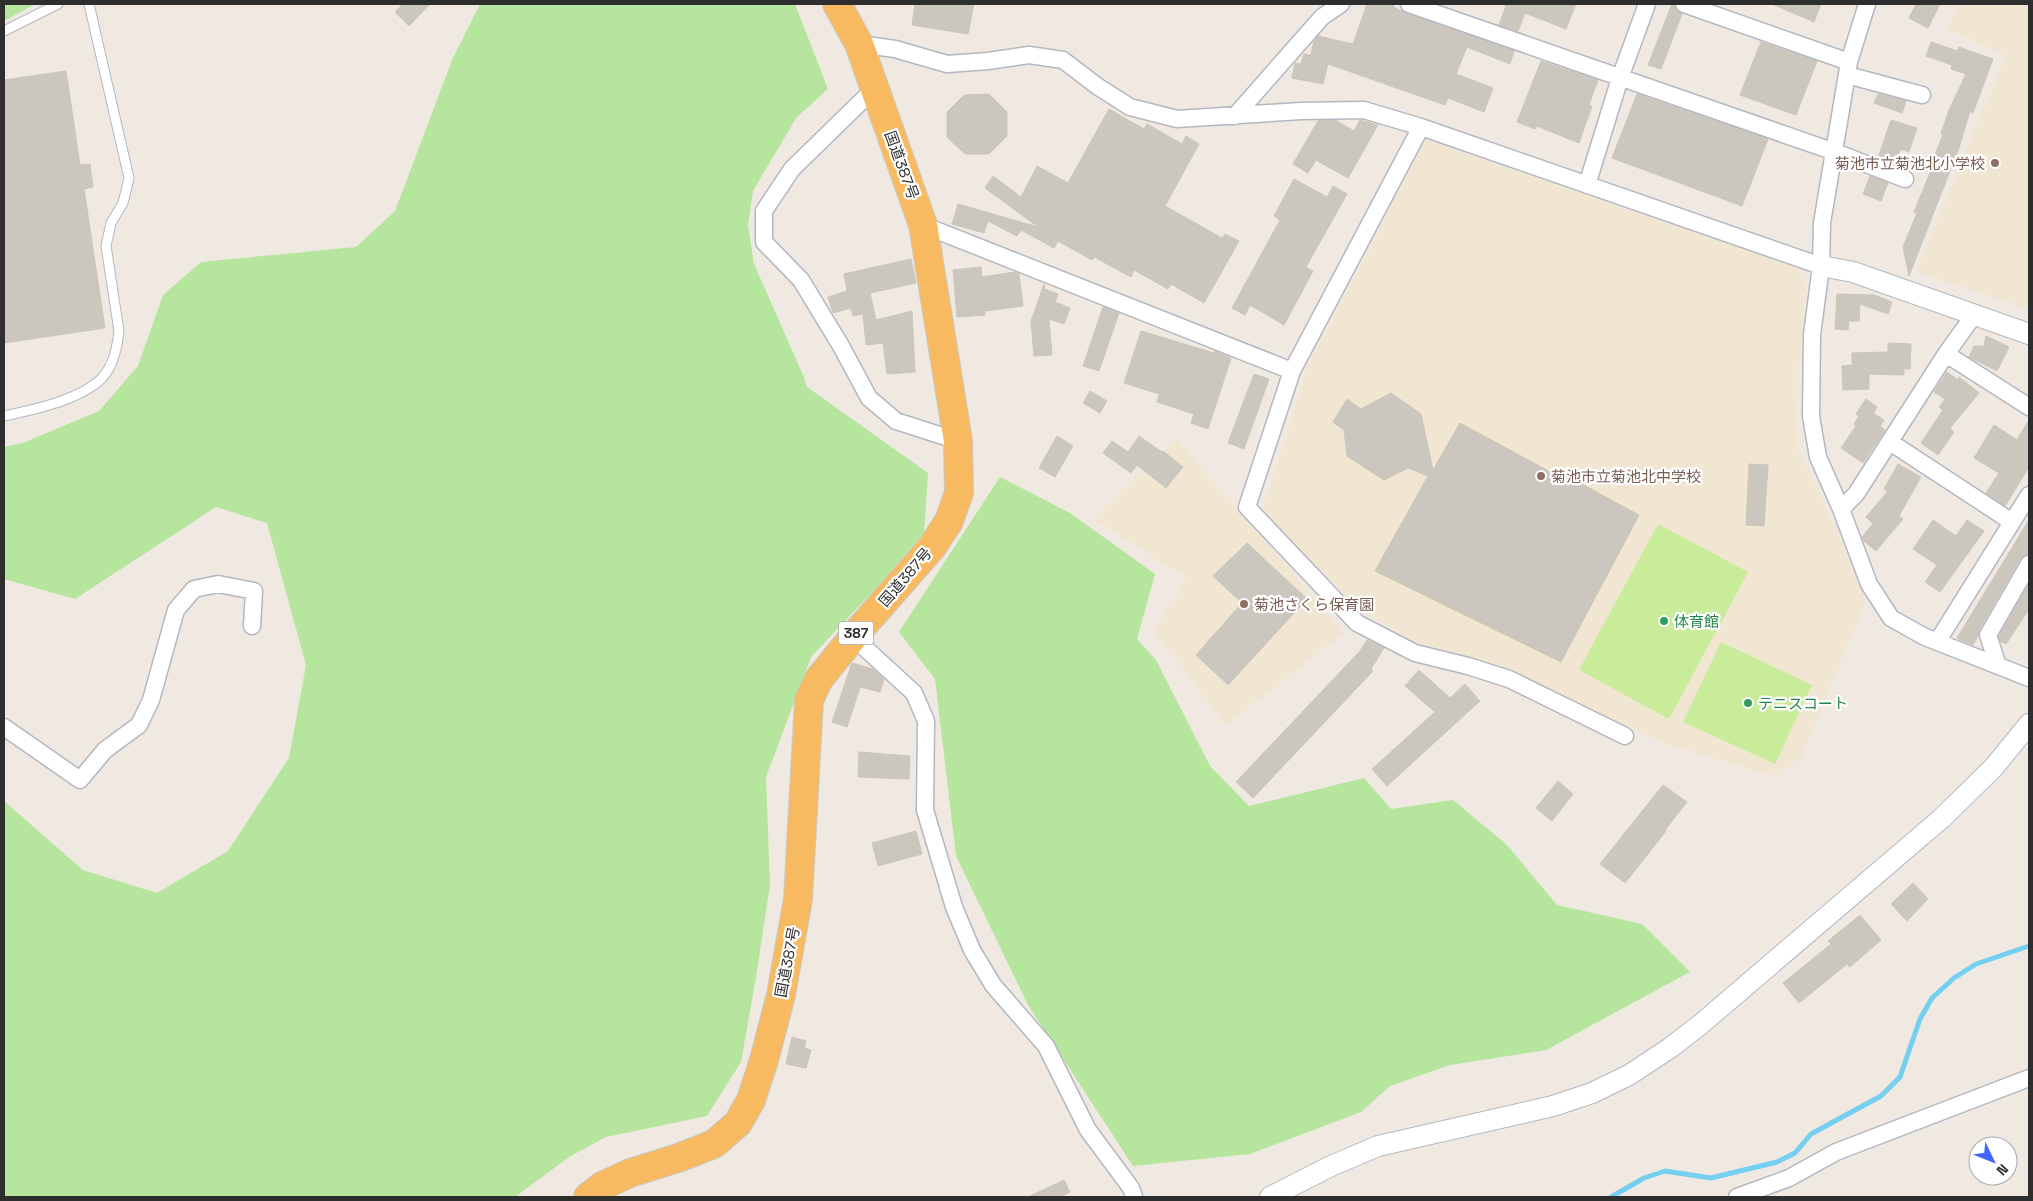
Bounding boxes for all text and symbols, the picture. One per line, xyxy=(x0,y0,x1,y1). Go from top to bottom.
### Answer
street label: 国道387号 xyxy=(881,128,923,202)
place label: 菊池市立菊池北小学校 xyxy=(1835,154,1985,173)
marker: 菊池市立菊池北小学校 xyxy=(1989,157,2001,169)
place label: 菊池市立菊池北中学校 xyxy=(1551,467,1701,486)
marker: 菊池市立菊池北中学校 xyxy=(1535,470,1547,482)
street label: 国道387号 xyxy=(874,544,936,610)
place label: 菊池さくら保育園 xyxy=(1254,595,1374,614)
marker: 菊池さくら保育園 xyxy=(1238,598,1250,610)
place label: 体育館 xyxy=(1674,612,1719,631)
marker: 体育館 xyxy=(1658,615,1670,627)
road number: 387 xyxy=(838,622,874,644)
place label: テニスコート xyxy=(1758,694,1848,713)
marker: テニスコート xyxy=(1742,697,1754,709)
street label: 国道387号 xyxy=(771,925,803,999)
north arrow xyxy=(1968,1136,2018,1186)
text: N xyxy=(1993,1160,2012,1179)

